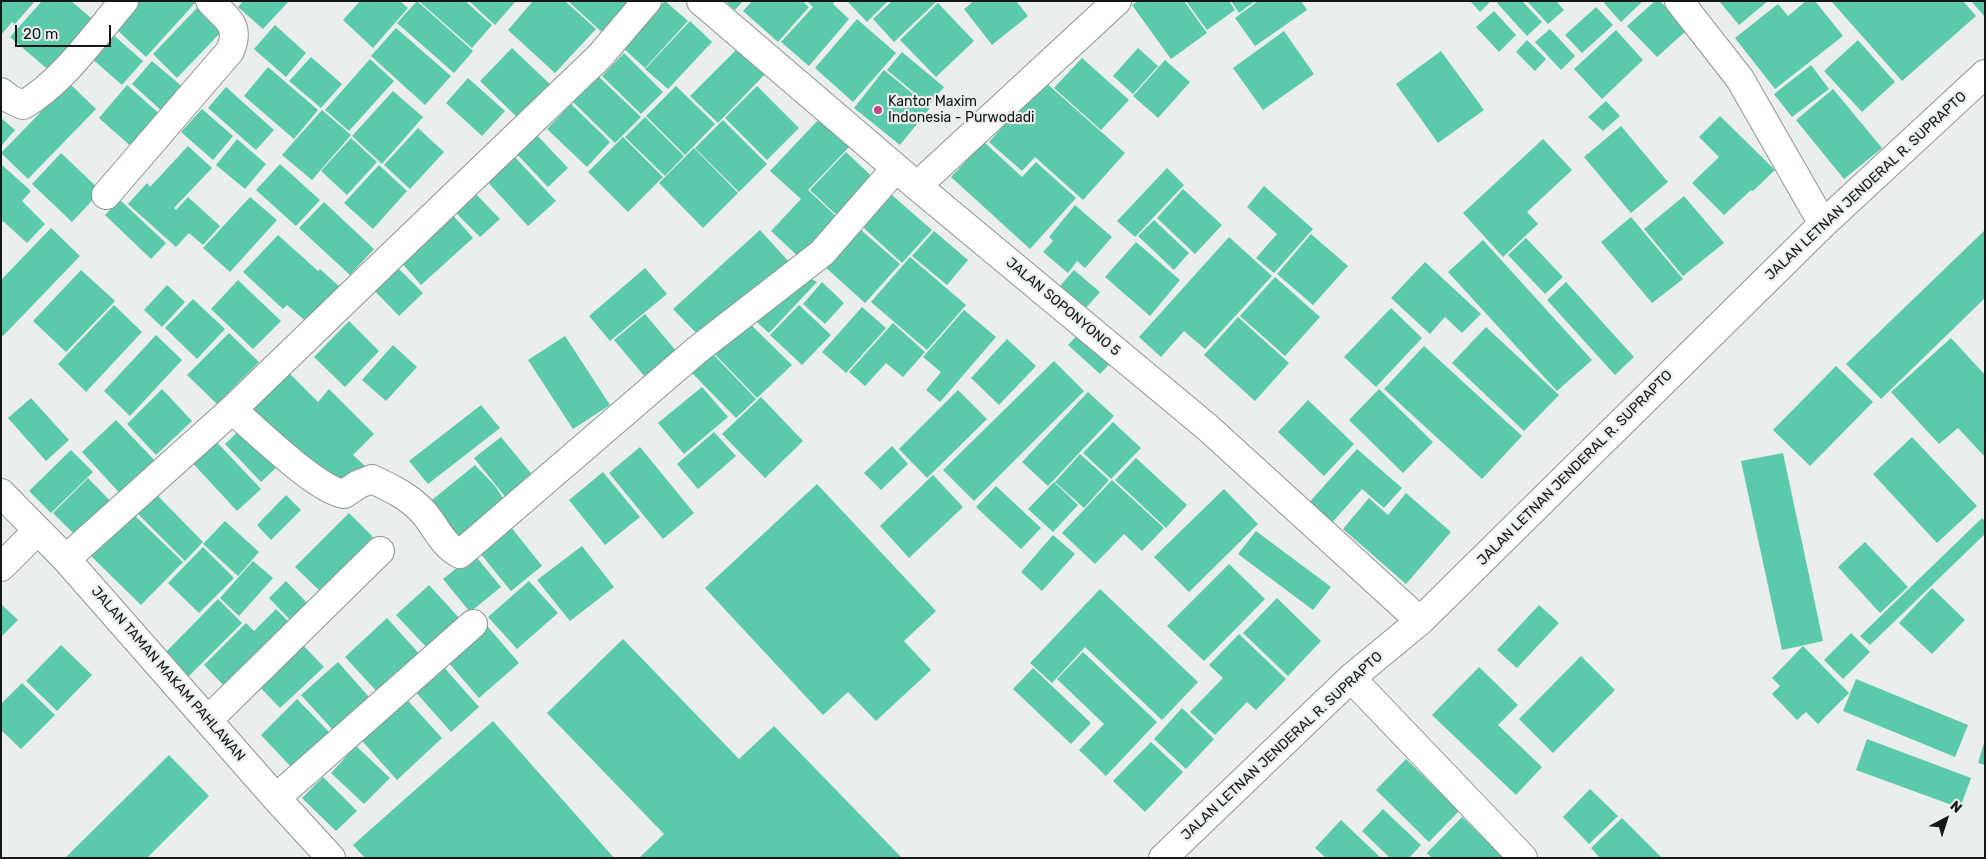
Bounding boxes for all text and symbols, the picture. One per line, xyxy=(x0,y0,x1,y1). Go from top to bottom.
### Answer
scale bar xyxy=(18,15,114,47)
text: 20 m xyxy=(23,25,58,43)
street label: JALAN LETNAN JENDERAL R. SUPRAPTO xyxy=(1762,88,1970,284)
place label: Kantor Maxim Indonesia - Purwodadi xyxy=(888,94,1034,126)
marker: Kantor Maxim Indonesia - Purwodadi xyxy=(872,104,884,116)
street label: JALAN SOPONYONO 5 xyxy=(1002,254,1124,360)
street label: JALAN LETNAN JENDERAL R. SUPRAPTO xyxy=(1474,367,1676,569)
street label: JALAN TAMAN MAKAM PAHLAWAN xyxy=(88,583,248,765)
street label: JALAN LETNAN JENDERAL R. SUPRAPTO xyxy=(1178,648,1386,844)
north arrow xyxy=(1921,794,1971,844)
text: N xyxy=(1947,797,1965,817)

